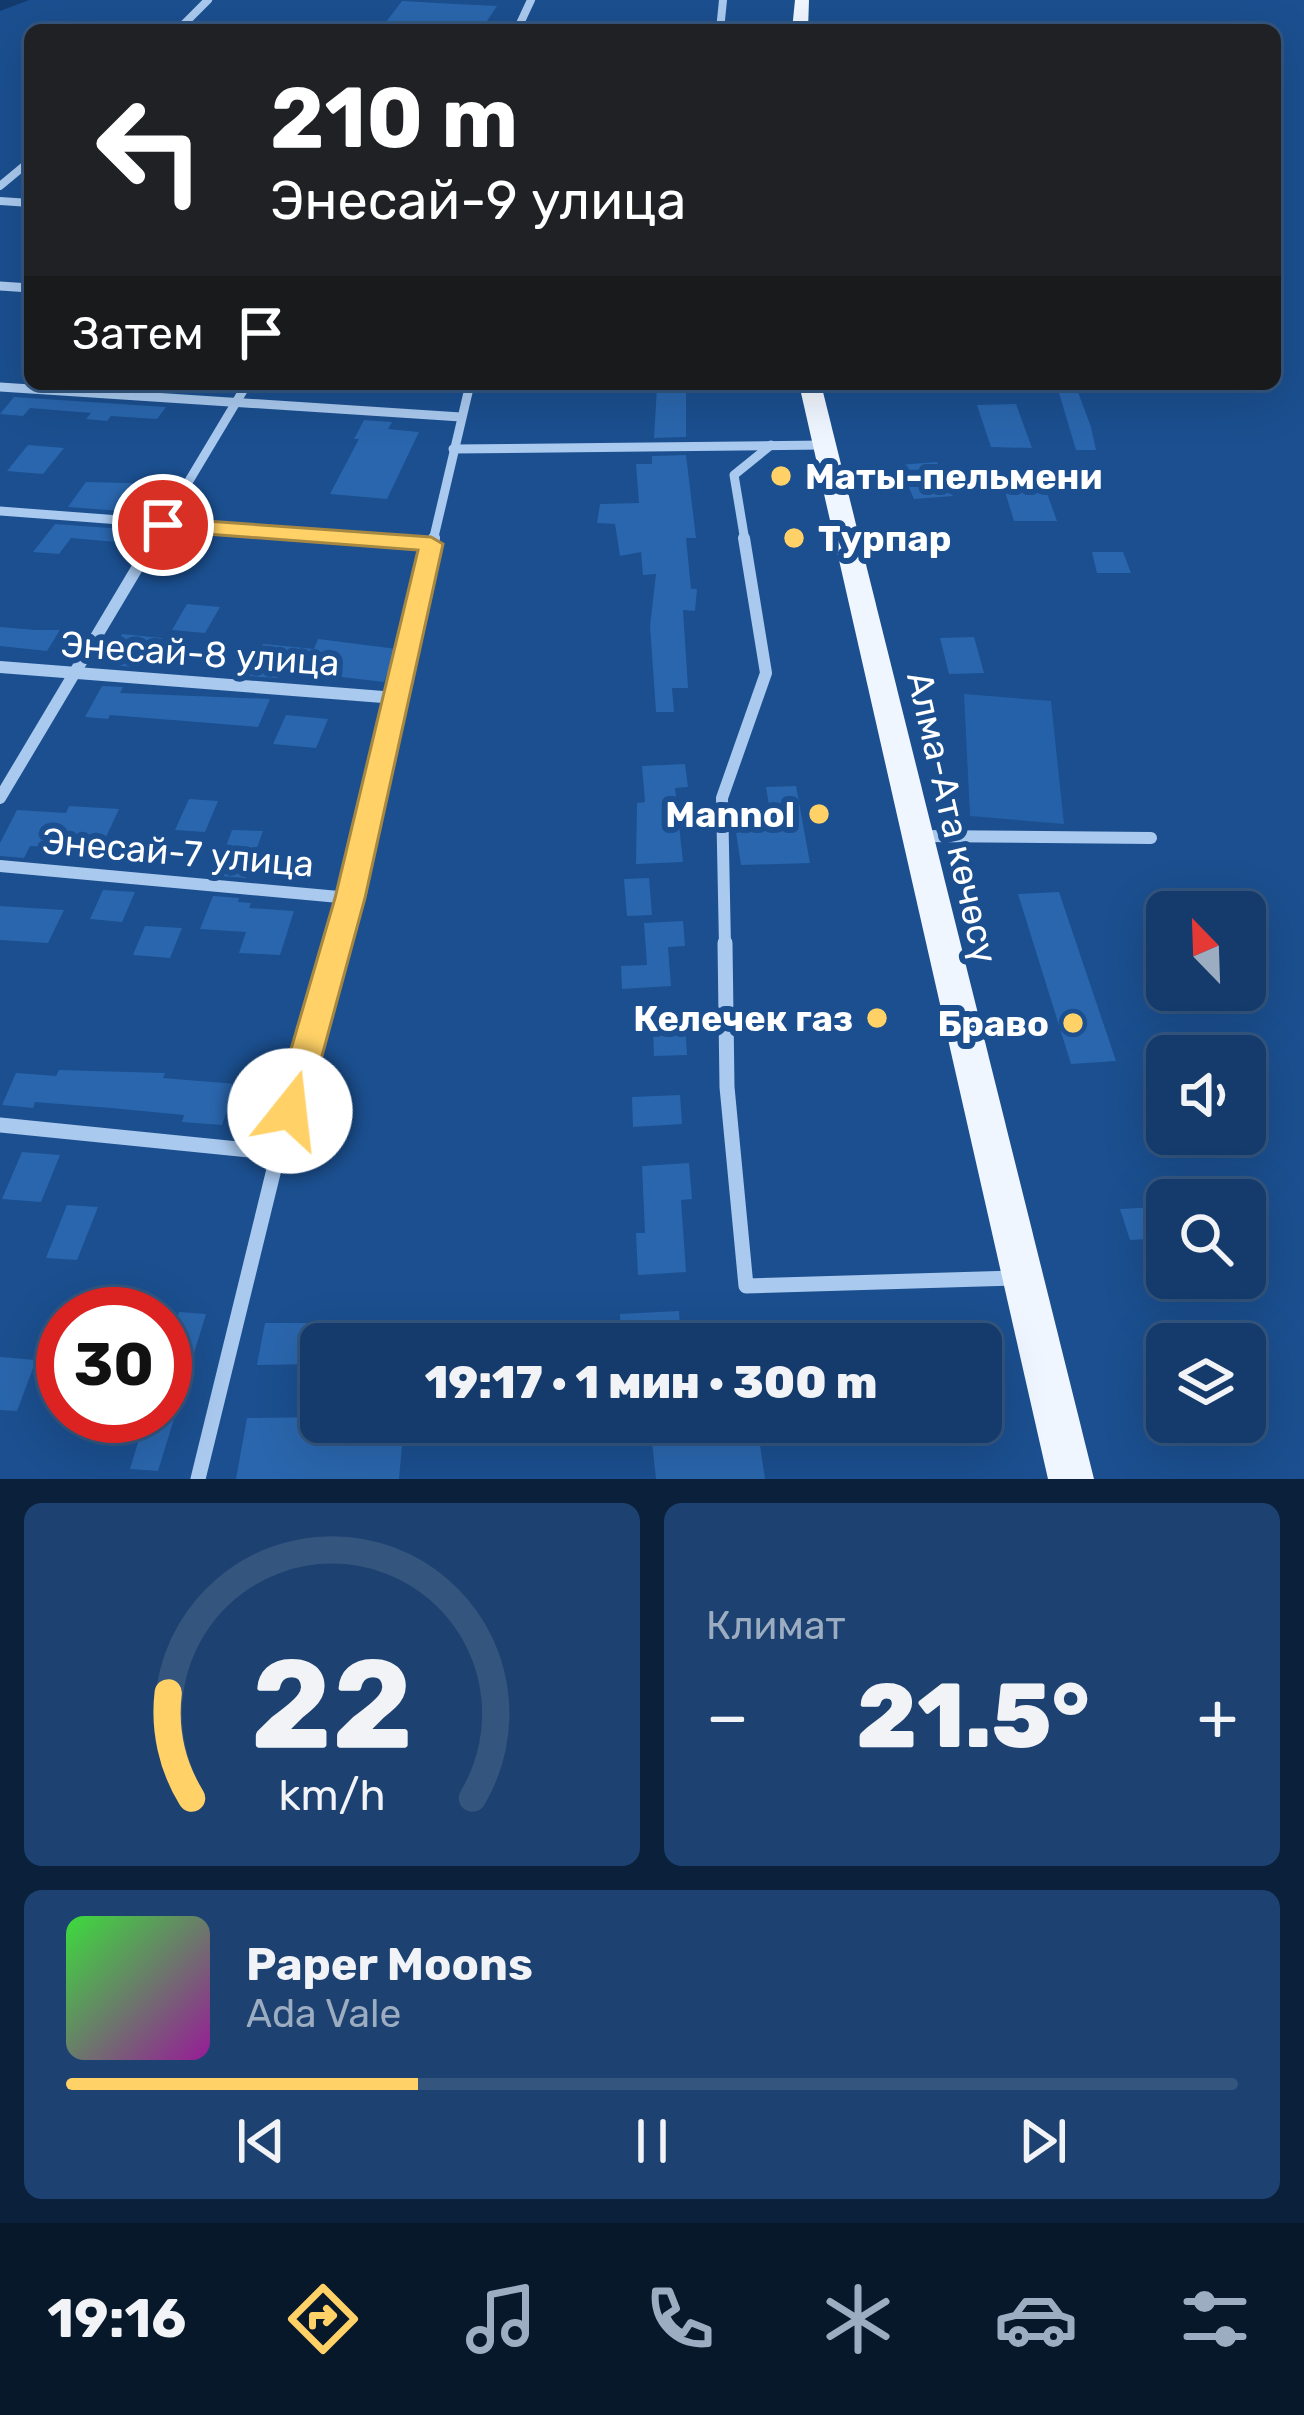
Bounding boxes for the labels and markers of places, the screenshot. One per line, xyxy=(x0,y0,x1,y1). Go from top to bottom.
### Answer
place label: Маты-пельмени xyxy=(805,455,1102,498)
marker: Маты-пельмени xyxy=(768,463,794,489)
pin xyxy=(112,474,214,576)
place label: Турпар xyxy=(818,517,951,560)
marker: Турпар xyxy=(781,525,807,551)
place label: Mannol xyxy=(665,793,795,836)
marker: Mannol xyxy=(806,801,832,827)
place label: Келечек газ xyxy=(633,997,853,1040)
place label: Браво xyxy=(938,1002,1049,1045)
marker: Келечек газ xyxy=(864,1005,890,1031)
marker: Браво xyxy=(1060,1010,1086,1036)

